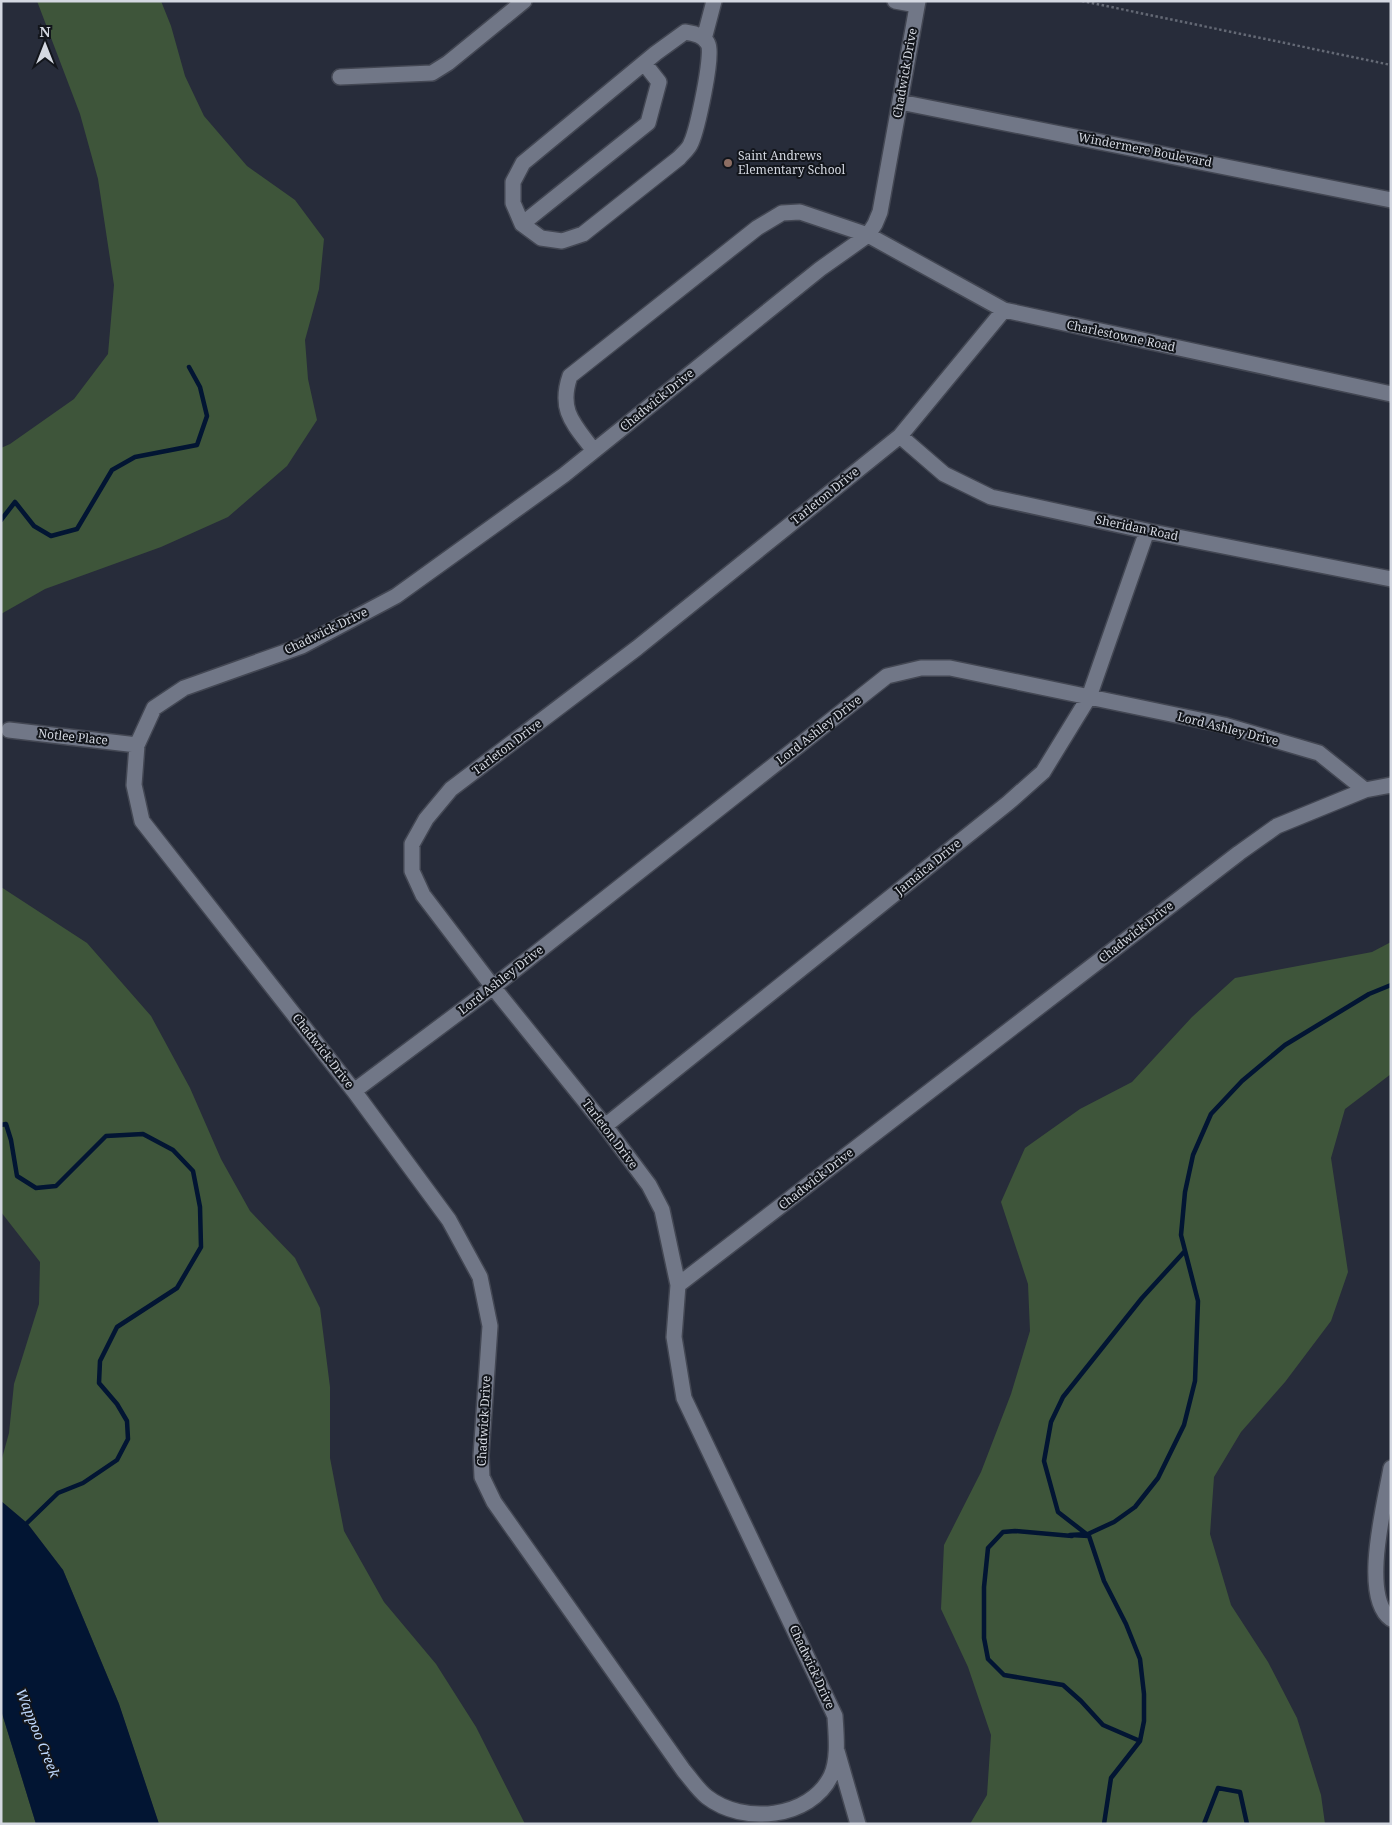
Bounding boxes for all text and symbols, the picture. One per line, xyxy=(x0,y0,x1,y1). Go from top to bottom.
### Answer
north arrow xyxy=(20,20,70,70)
text: N xyxy=(39,22,51,41)
street label: Chadwick Drive xyxy=(888,27,921,119)
street label: Windermere Boulevard xyxy=(1077,128,1214,171)
place label: Saint Andrews Elementary School xyxy=(738,147,846,178)
marker: Saint Andrews Elementary School xyxy=(722,157,734,169)
street label: Charlestowne Road xyxy=(1065,316,1178,355)
street label: Chadwick Drive xyxy=(616,364,697,435)
street label: Tarleton Drive xyxy=(787,463,862,528)
street label: Sheridan Road xyxy=(1094,510,1181,545)
street label: Chadwick Drive xyxy=(281,603,370,658)
street label: Lord Ashley Drive xyxy=(773,691,865,768)
street label: Lord Ashley Drive xyxy=(1176,708,1280,749)
street label: Tarleton Drive xyxy=(468,715,545,778)
street label: Notlee Place xyxy=(37,724,109,749)
street label: Jamaica Drive xyxy=(890,835,964,899)
street label: Chadwick Drive xyxy=(1095,897,1177,966)
street label: Lord Ashley Drive xyxy=(455,941,547,1018)
street label: Chadwick Drive xyxy=(289,1010,358,1092)
street label: Tarleton Drive xyxy=(579,1095,642,1172)
street label: Chadwick Drive xyxy=(775,1144,857,1213)
street label: Chadwick Drive xyxy=(473,1375,494,1467)
street label: Chadwick Drive xyxy=(786,1622,839,1712)
water label: Wappoo Creek xyxy=(12,1685,65,1781)

